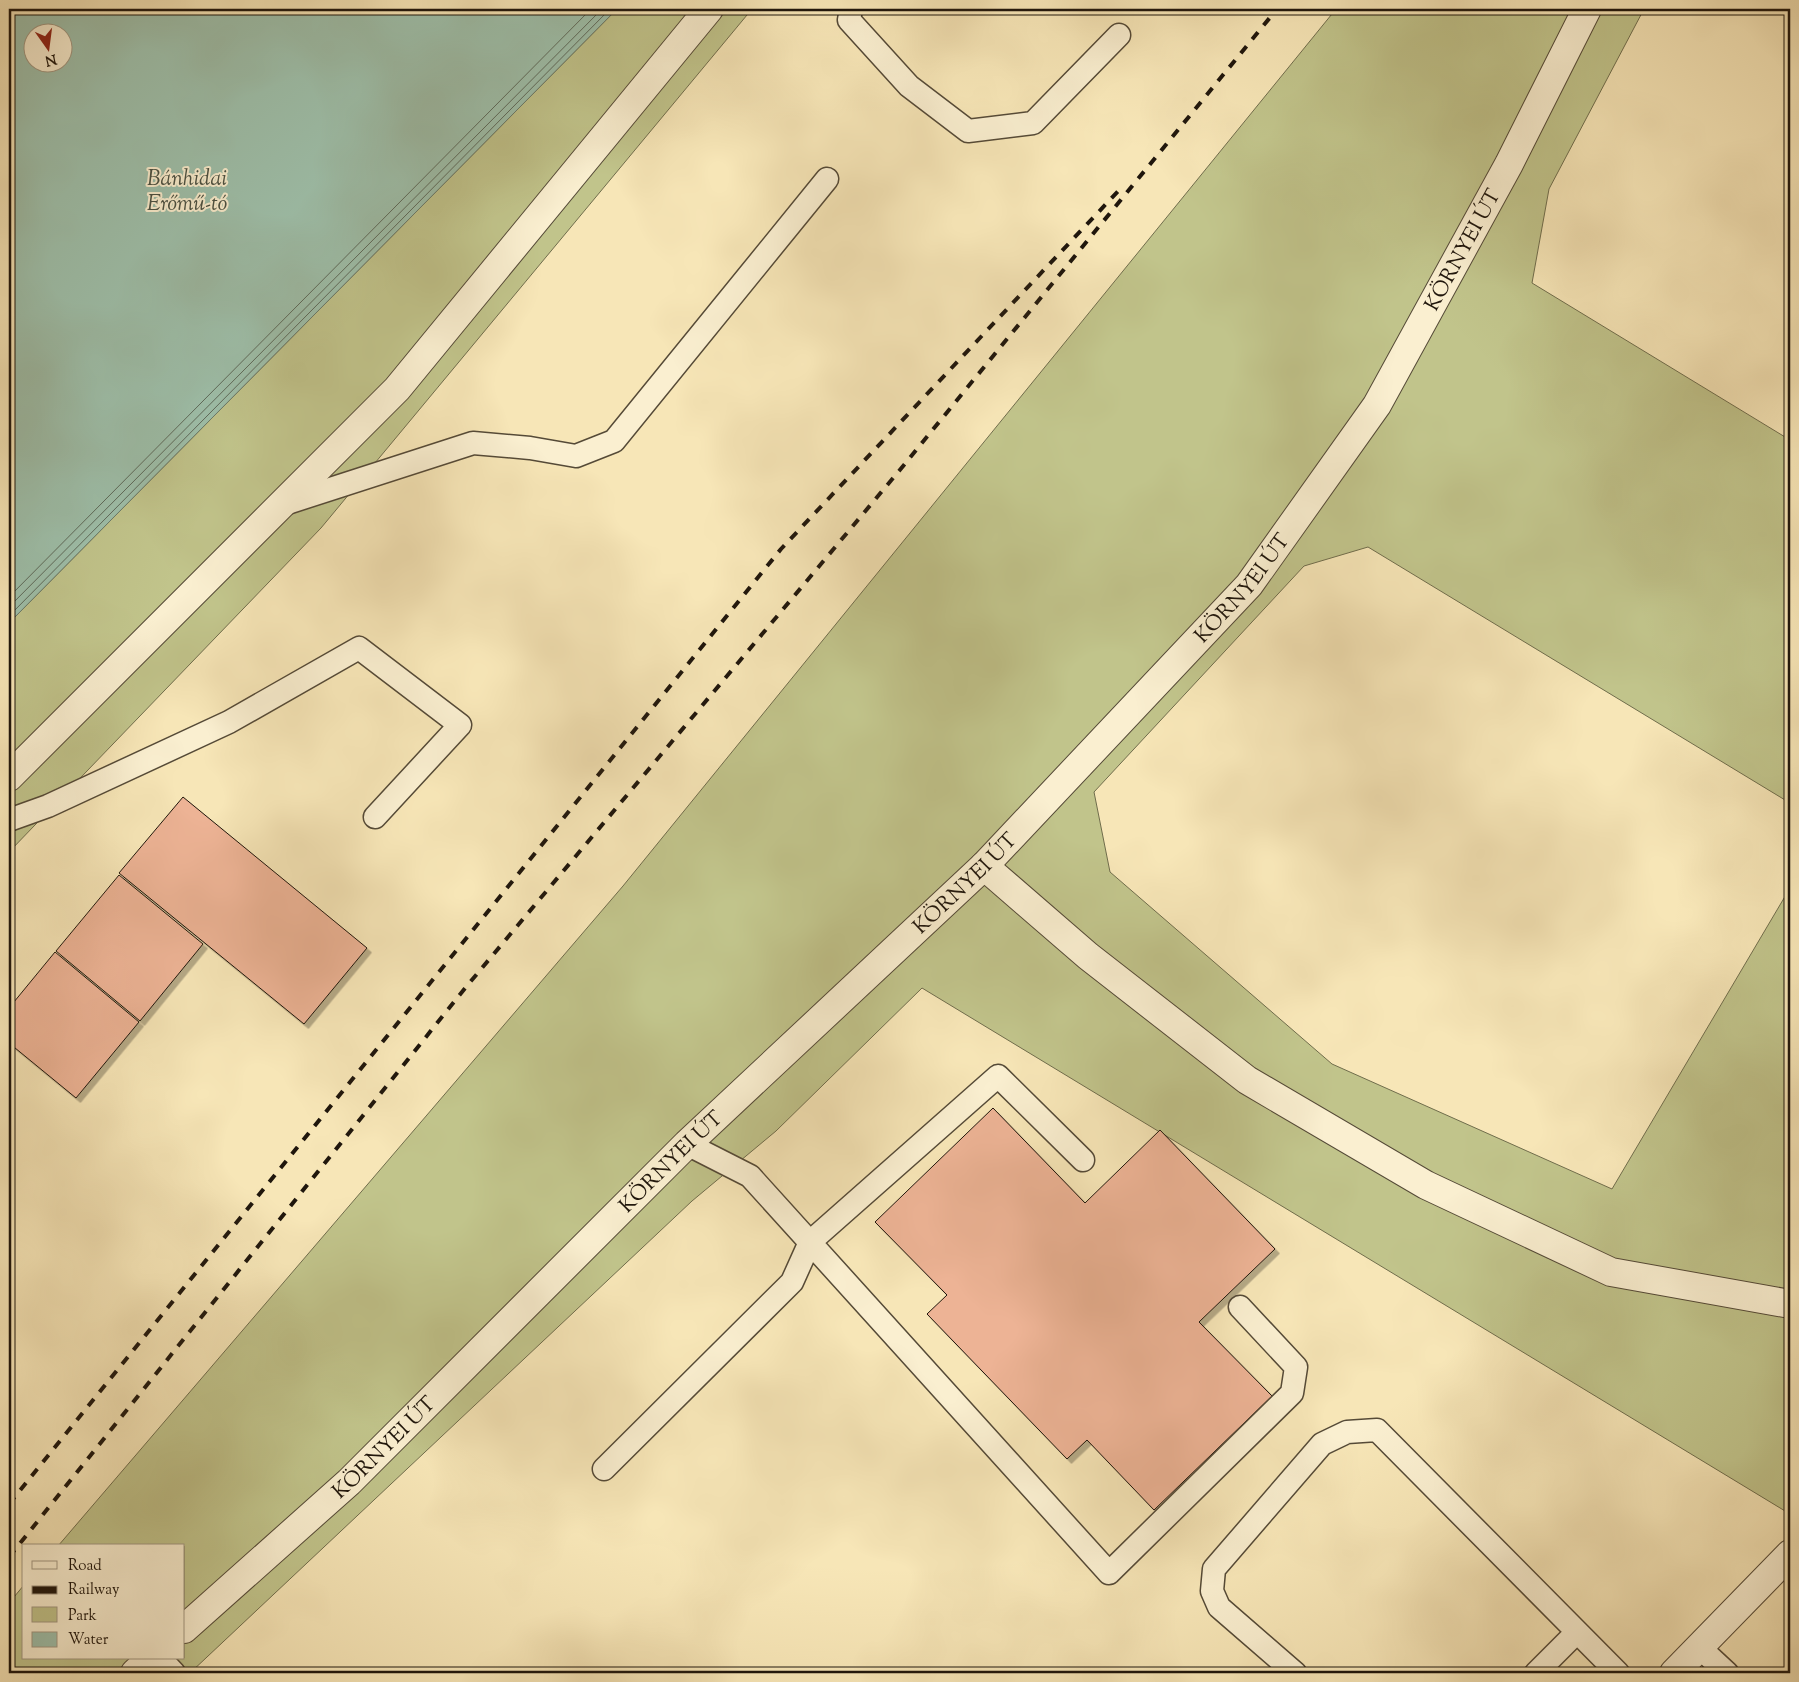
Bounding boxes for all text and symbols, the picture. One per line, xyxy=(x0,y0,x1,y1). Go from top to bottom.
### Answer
north arrow xyxy=(22,22,72,72)
text: N xyxy=(43,48,59,70)
water label: Bánhidai Erőmű-tó xyxy=(147,164,227,221)
street label: KÖRNYEI ÚT xyxy=(1418,184,1510,317)
street label: KÖRNYEI ÚT xyxy=(1188,528,1298,651)
street label: KÖRNYEI ÚT xyxy=(907,827,1025,942)
street label: KÖRNYEI ÚT xyxy=(613,1105,731,1221)
street label: KÖRNYEI ÚT xyxy=(327,1390,444,1507)
legend xyxy=(22,1544,185,1660)
text: Road xyxy=(68,1556,102,1577)
text: Railway xyxy=(68,1580,120,1601)
text: Park xyxy=(68,1606,97,1627)
text: Water xyxy=(68,1630,109,1651)

